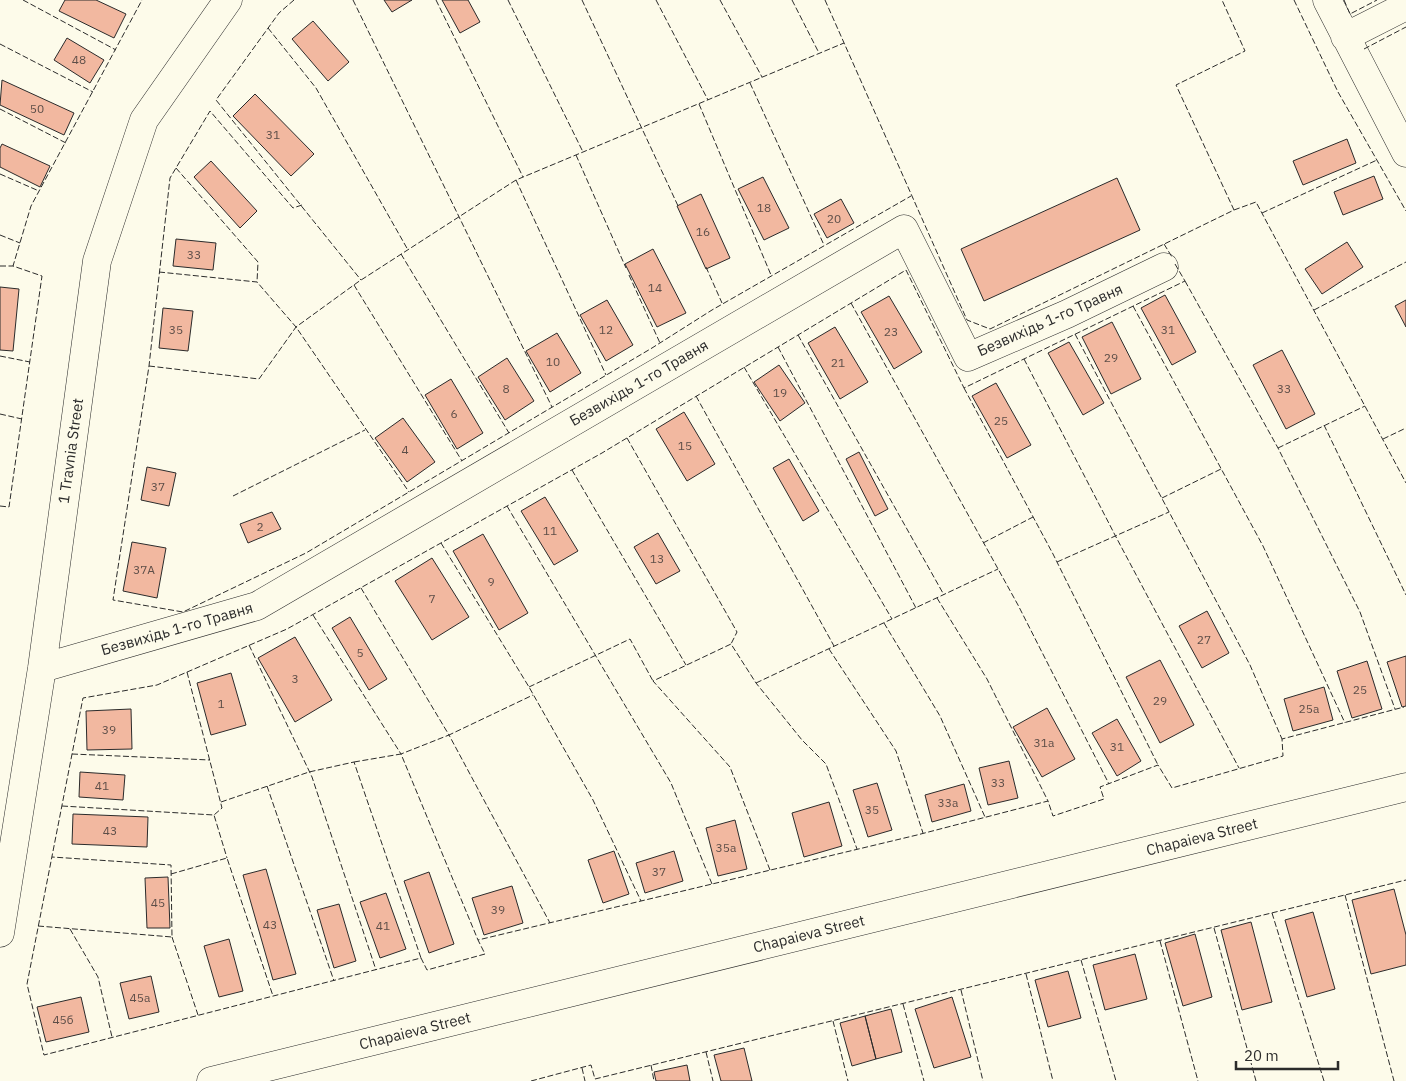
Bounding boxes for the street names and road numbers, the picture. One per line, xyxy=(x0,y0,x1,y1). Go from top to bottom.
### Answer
street label: Безвихідь 1-го Травня xyxy=(974,279,1125,360)
street label: Безвихідь 1-го Травня xyxy=(566,335,712,430)
street label: 1 Travnia Street xyxy=(54,397,87,505)
street label: Безвихідь 1-го Травня xyxy=(99,598,255,659)
street label: Chapaieva Street xyxy=(1144,813,1260,860)
street label: Chapaieva Street xyxy=(751,910,867,957)
street label: Chapaieva Street xyxy=(357,1007,473,1054)

